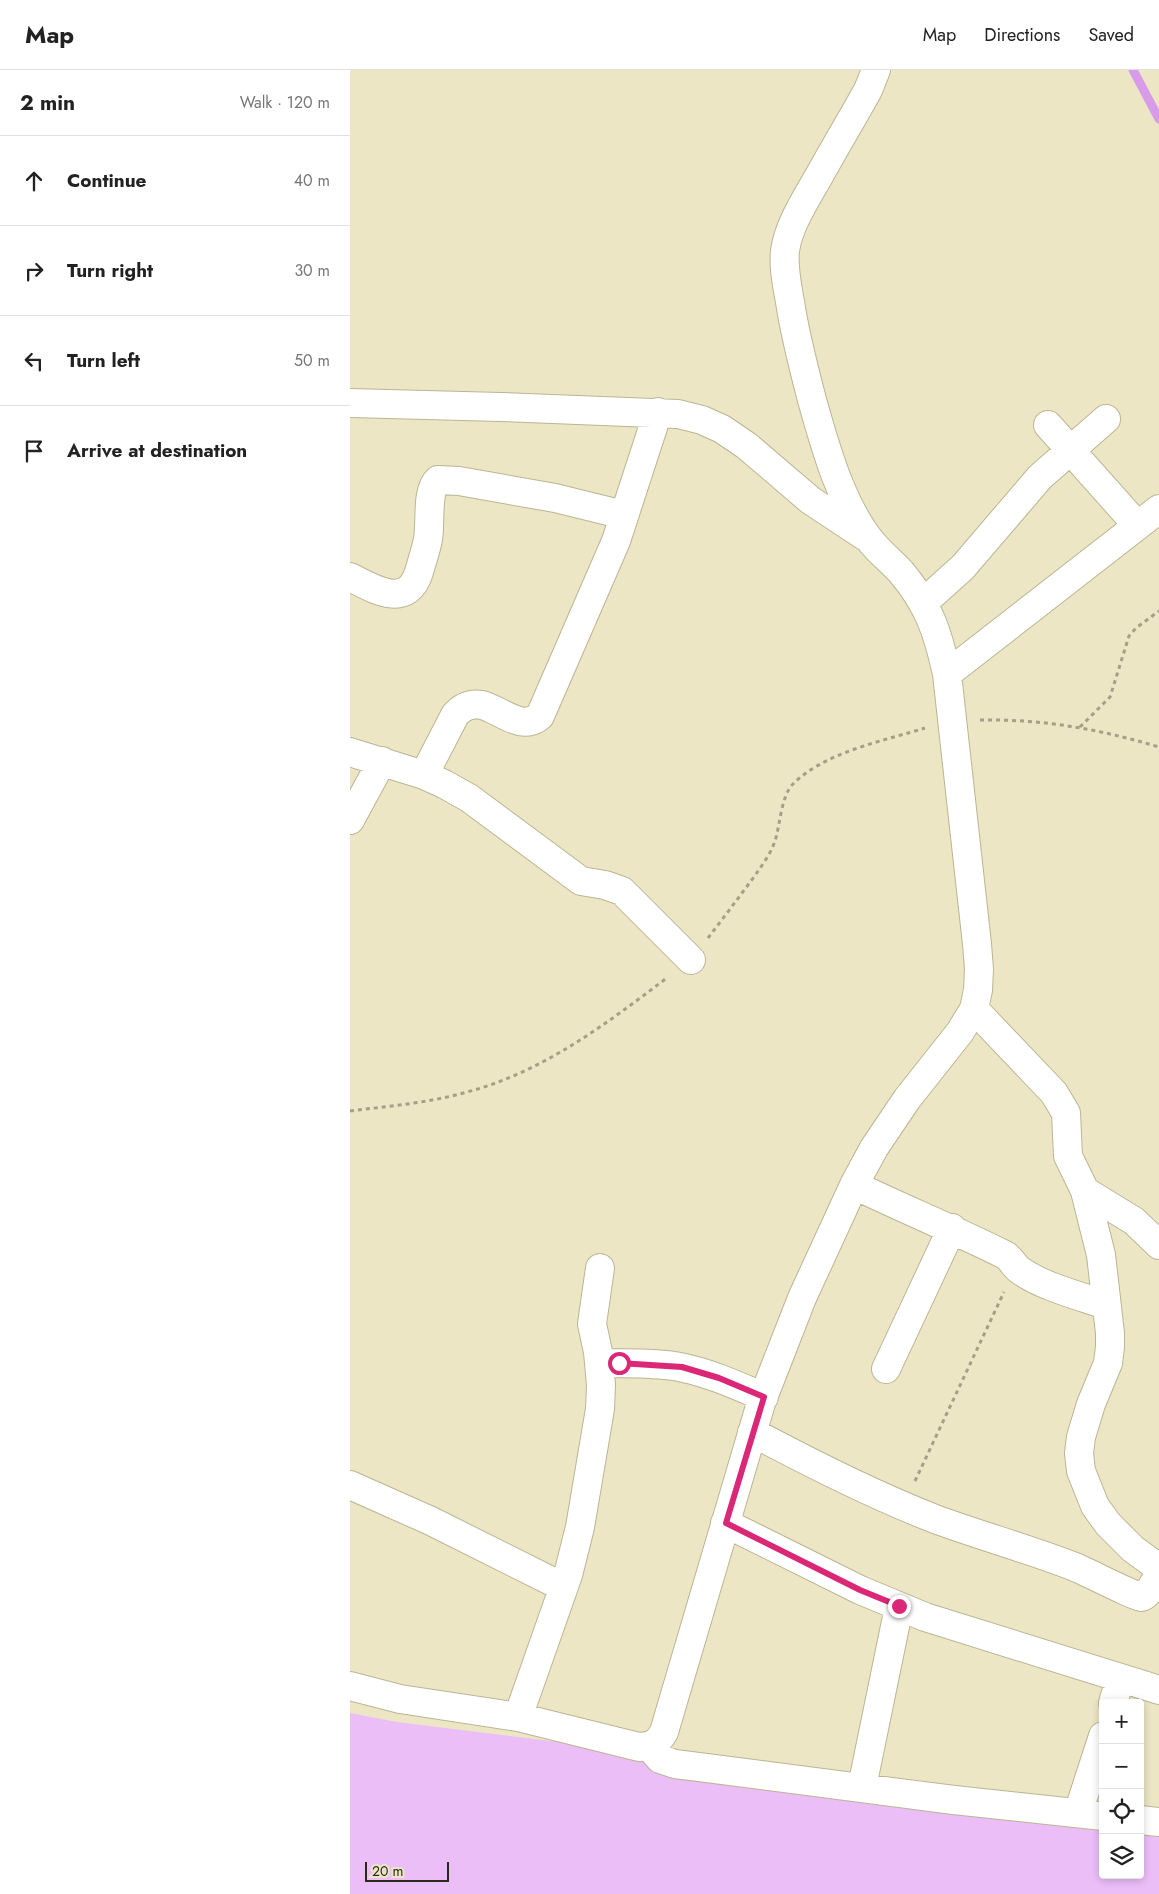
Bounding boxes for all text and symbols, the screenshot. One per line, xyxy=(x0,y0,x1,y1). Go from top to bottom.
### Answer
text: Map xyxy=(25,17,74,52)
text: Map xyxy=(923,22,956,48)
text: Directions xyxy=(984,22,1060,48)
text: Saved xyxy=(1088,22,1134,48)
text: 2 min xyxy=(20,88,75,118)
text: Walk · 120 m xyxy=(240,91,330,114)
icon: ahead xyxy=(20,167,48,195)
text: Continue xyxy=(67,167,146,194)
text: 40 m xyxy=(294,169,330,192)
icon: right xyxy=(20,257,48,285)
text: Turn right xyxy=(67,257,153,284)
text: 30 m xyxy=(294,259,330,282)
icon: left xyxy=(20,347,48,375)
text: Turn left xyxy=(67,347,140,374)
text: 50 m xyxy=(294,349,330,372)
icon: arrive xyxy=(20,437,48,465)
text: Arrive at destination xyxy=(67,437,247,464)
route start xyxy=(608,1352,631,1375)
route end xyxy=(888,1595,911,1618)
map controls xyxy=(1099,1699,1144,1879)
button: + xyxy=(1099,1699,1144,1744)
button: − xyxy=(1099,1744,1144,1789)
button: locate xyxy=(1099,1789,1144,1834)
button: layers xyxy=(1099,1834,1144,1879)
scale bar xyxy=(365,1859,449,1882)
text: 20 m xyxy=(372,1861,404,1881)

